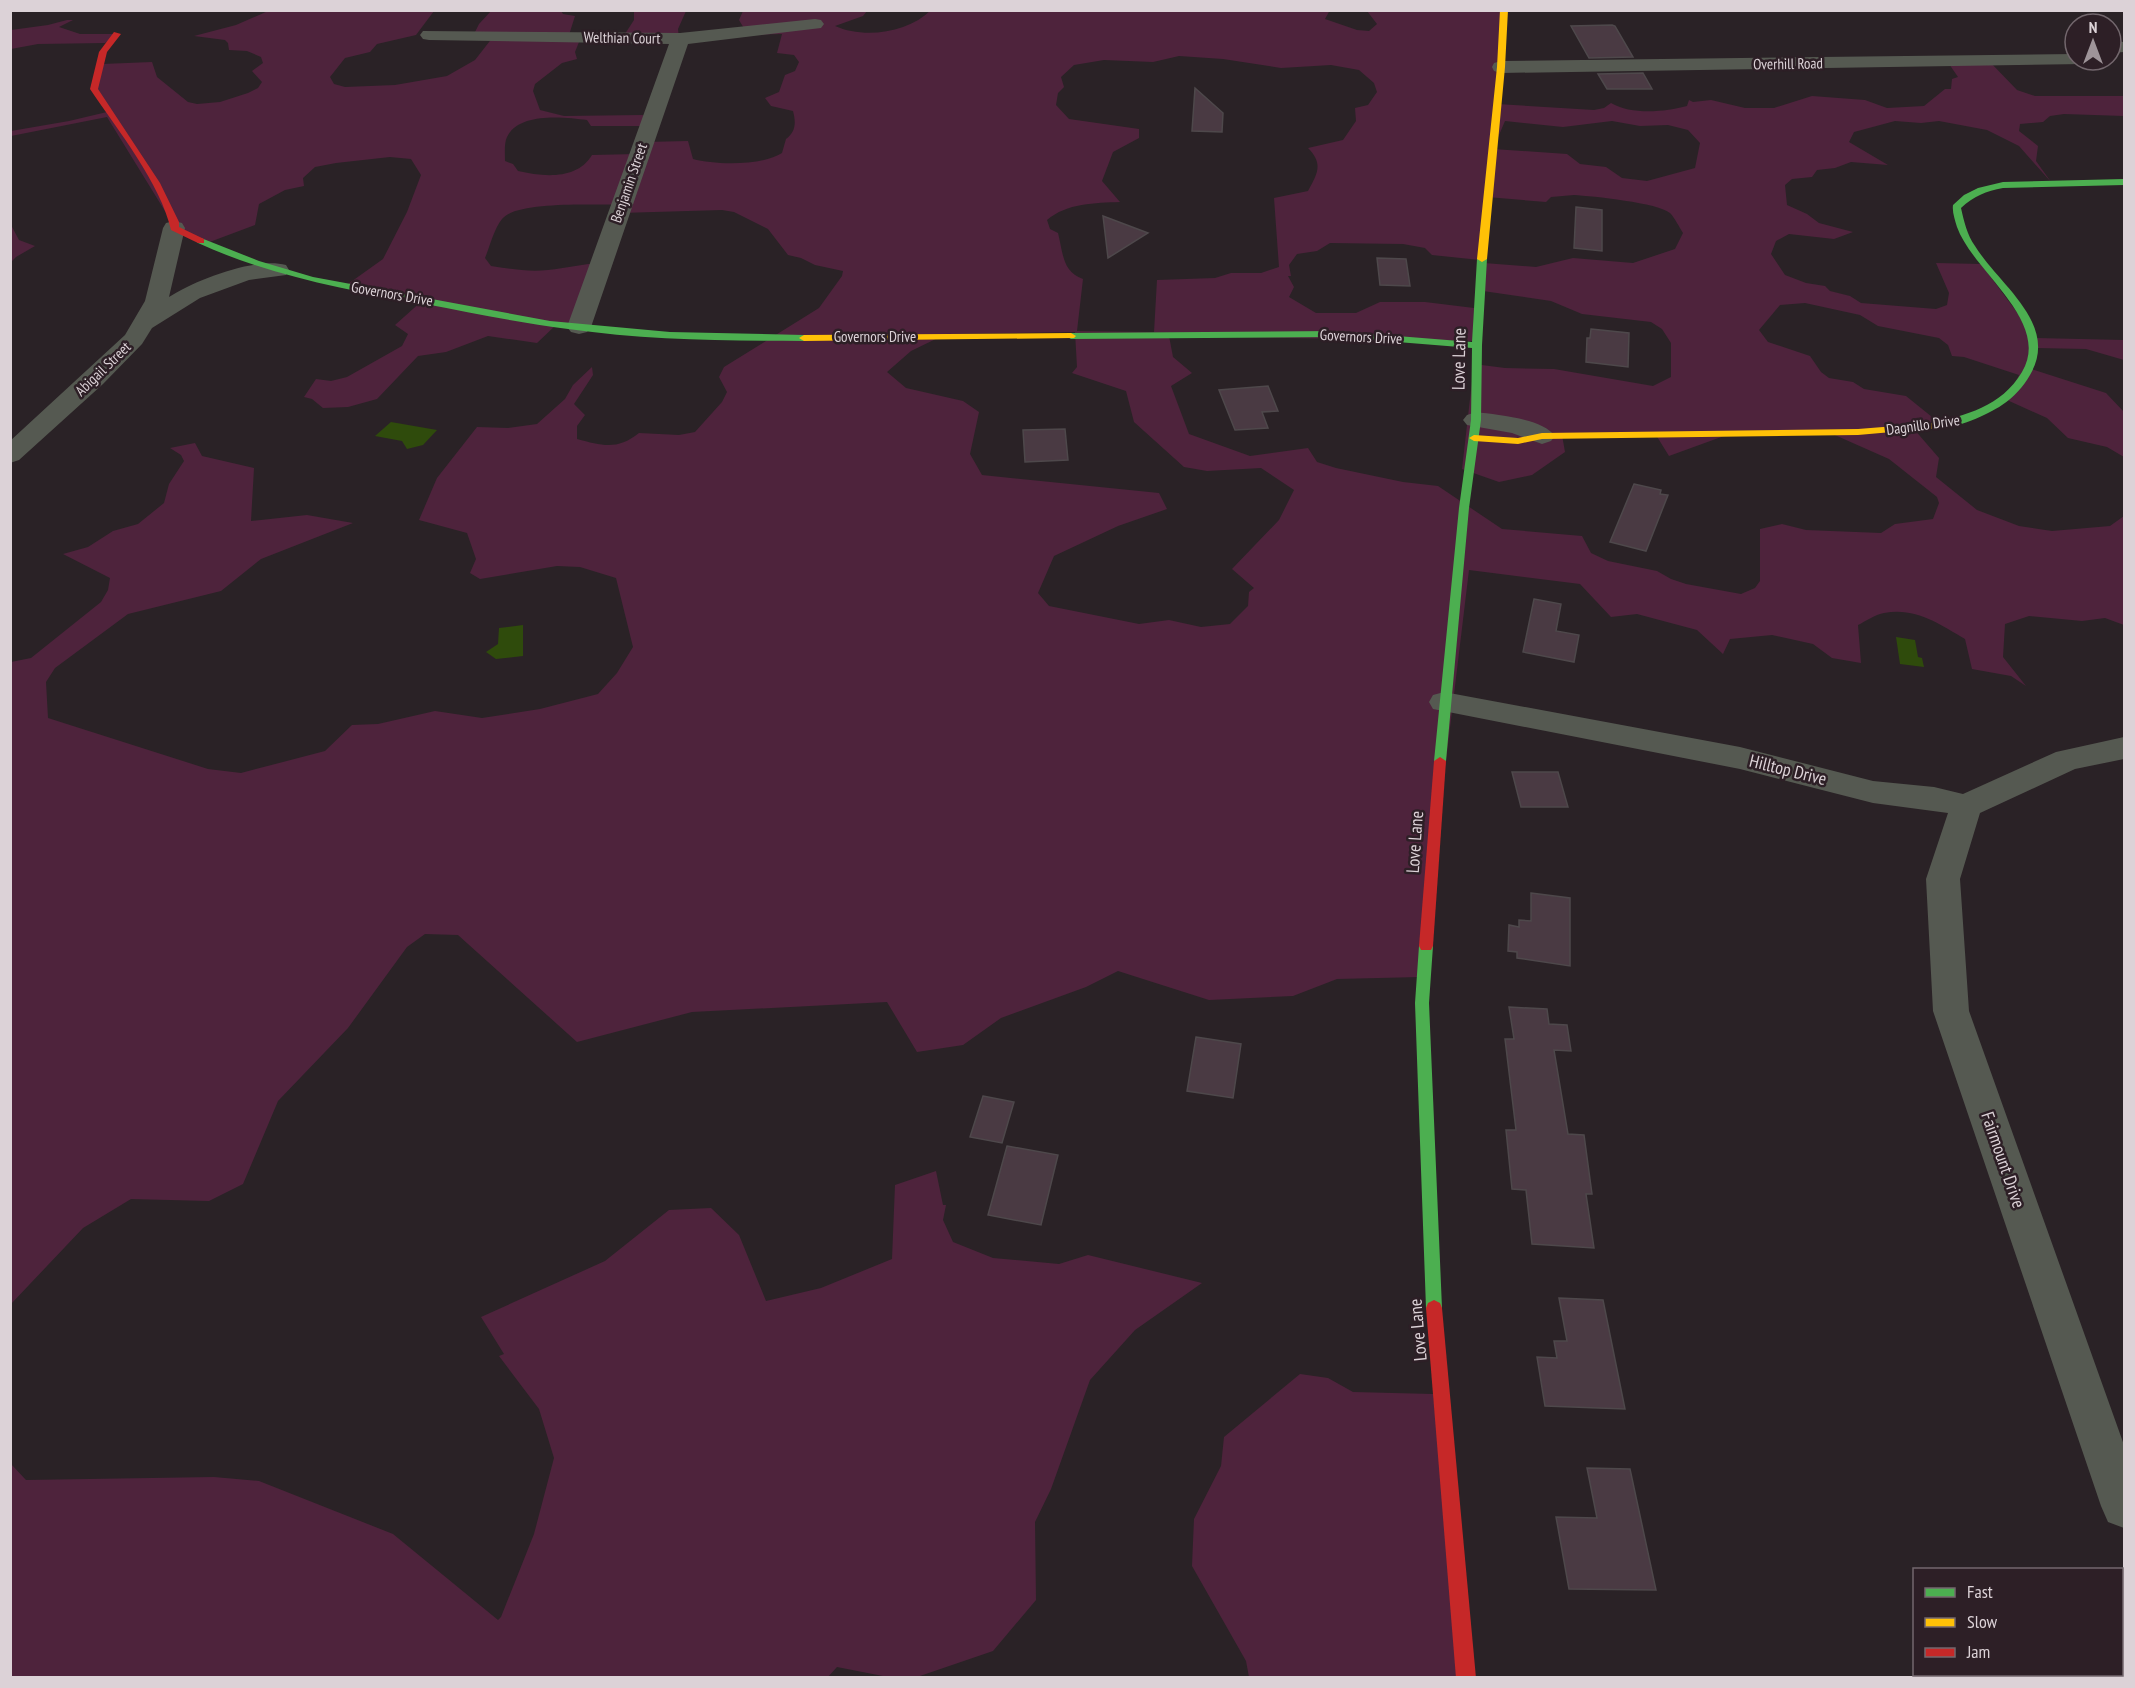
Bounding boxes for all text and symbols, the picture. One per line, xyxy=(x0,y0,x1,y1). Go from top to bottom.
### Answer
north arrow xyxy=(2063,12,2123,72)
text: N xyxy=(2089,17,2097,37)
street label: Welthian Court xyxy=(583,27,661,48)
street label: Overhill Road xyxy=(1753,53,1823,74)
street label: Benjamin Street xyxy=(606,141,651,225)
street label: Governors Drive xyxy=(350,277,434,310)
street label: Governors Drive xyxy=(1319,325,1403,348)
street label: Governors Drive xyxy=(834,327,916,346)
street label: Love Lane xyxy=(1446,328,1471,390)
street label: Abigail Street xyxy=(71,337,135,400)
street label: Dagnillo Drive xyxy=(1885,410,1961,439)
street label: Hilltop Drive xyxy=(1747,749,1829,790)
street label: Love Lane xyxy=(1401,810,1428,874)
street label: Fairmount Drive xyxy=(1976,1109,2031,1211)
street label: Love Lane xyxy=(1403,1298,1432,1362)
legend xyxy=(1913,1568,2123,1676)
text: Fast xyxy=(1967,1580,1993,1603)
text: Slow xyxy=(1967,1610,1998,1633)
text: Jam xyxy=(1966,1640,1990,1663)

